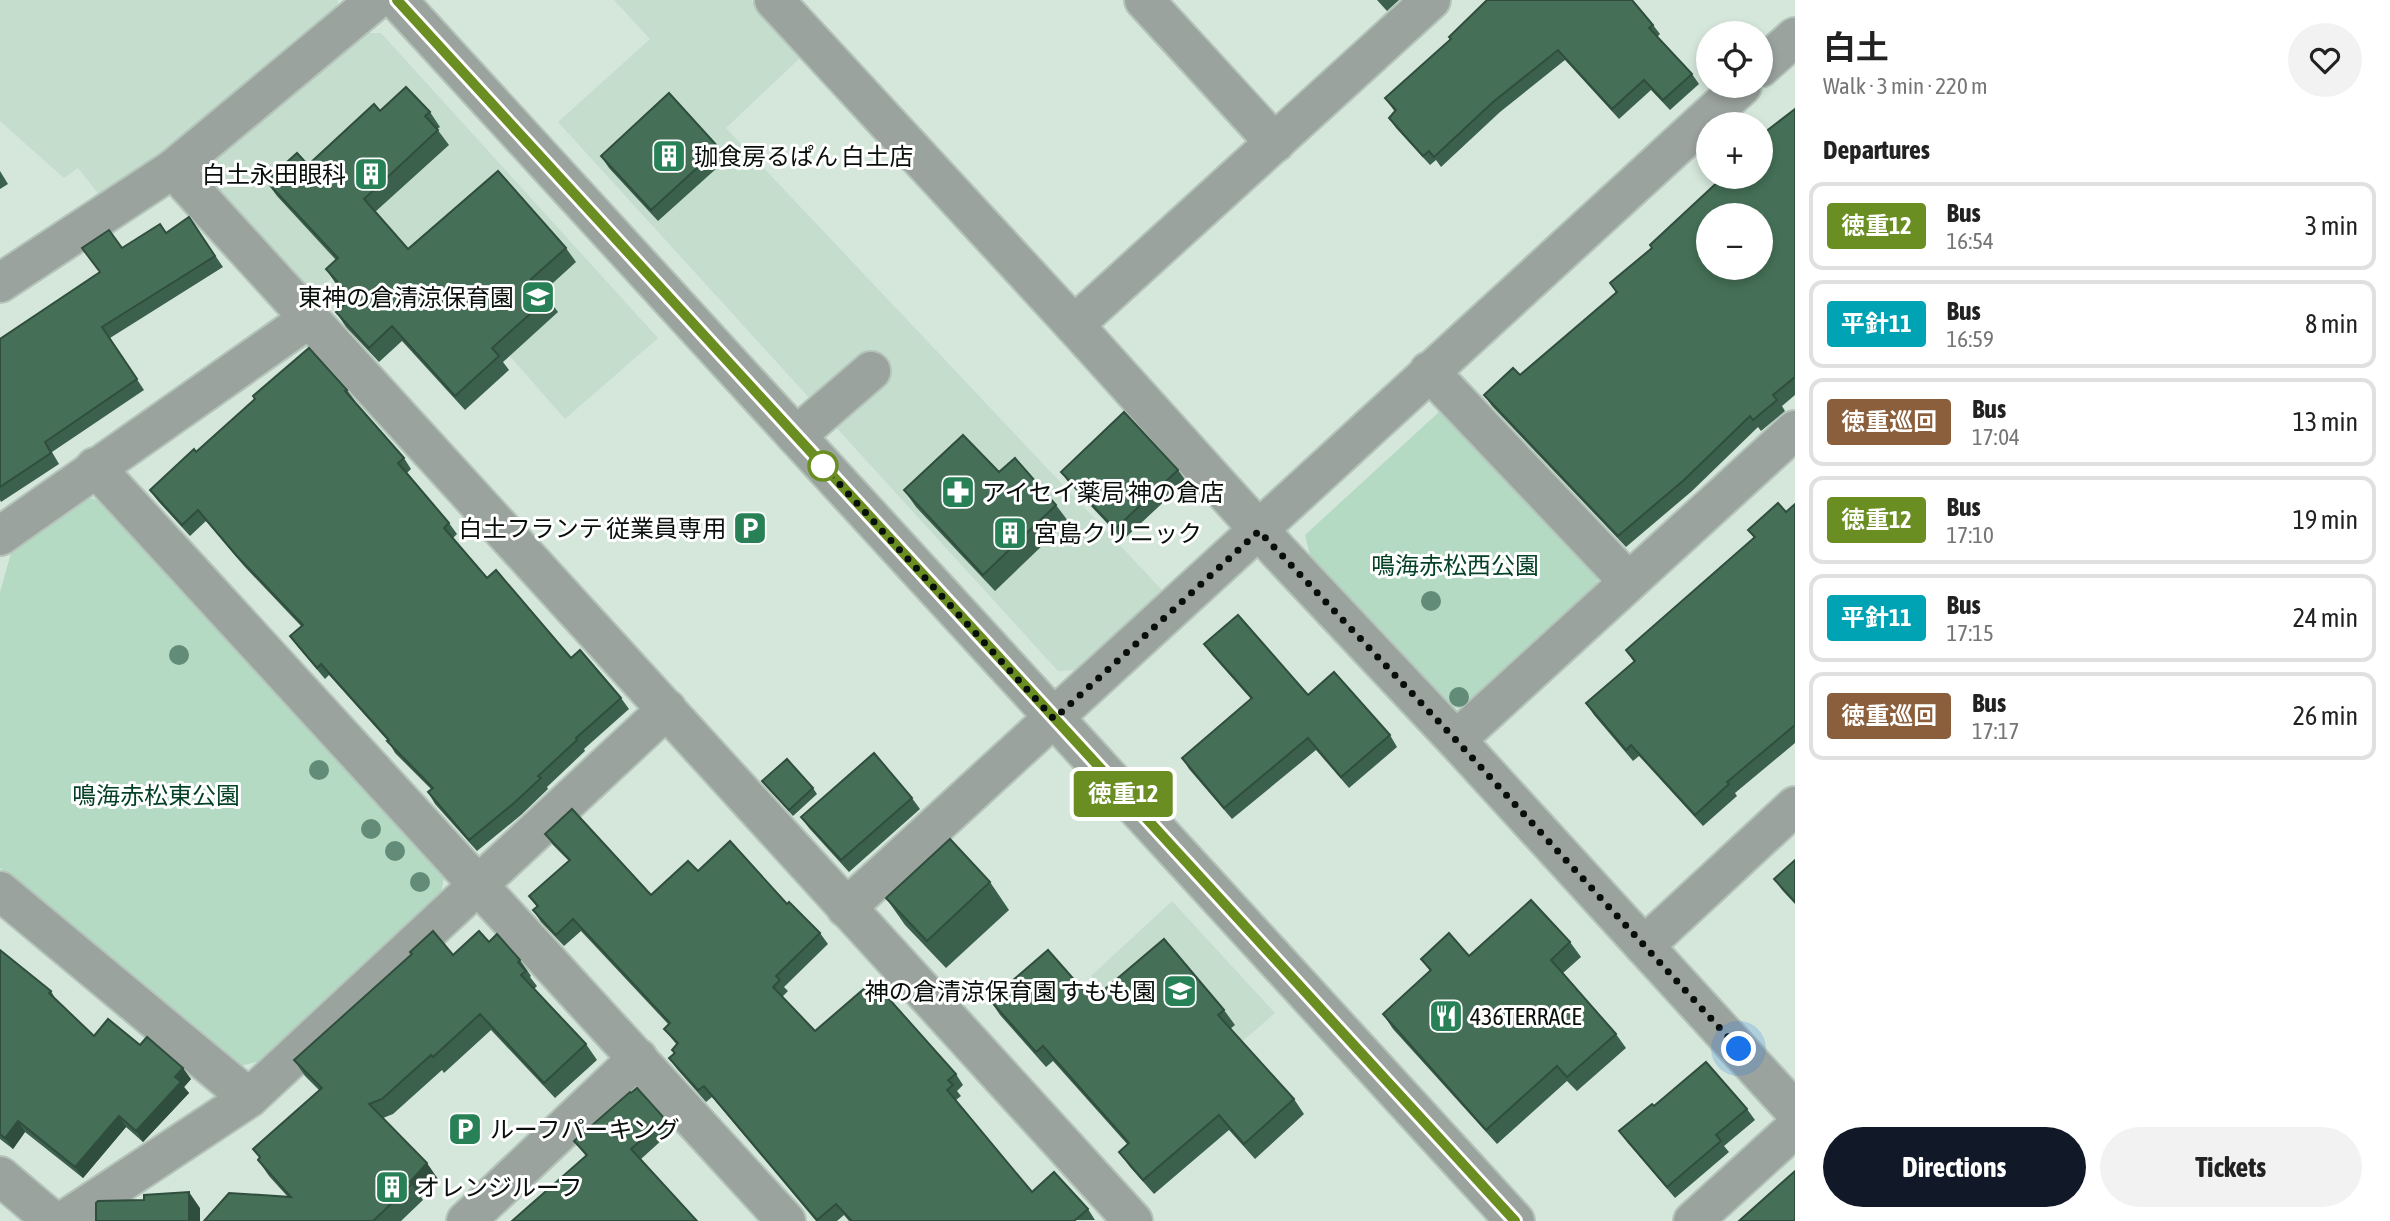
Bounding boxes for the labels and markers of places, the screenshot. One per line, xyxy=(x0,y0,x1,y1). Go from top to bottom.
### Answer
building icon: 珈食房るぱん 白土店 xyxy=(650,137,688,175)
place label: 珈食房るぱん 白土店 xyxy=(694,143,913,170)
building icon: 白土永田眼科 xyxy=(352,155,390,193)
place label: 白土永田眼科 xyxy=(202,161,346,188)
school or university icon: 東神の倉清涼保育園 xyxy=(519,278,557,316)
place label: 東神の倉清涼保育園 xyxy=(298,284,514,311)
unlabelled marker xyxy=(808,451,838,481)
pharmacy icon: アイセイ薬局 神の倉店 xyxy=(939,473,977,511)
place label: アイセイ薬局 神の倉店 xyxy=(982,479,1224,506)
parking icon: 白土フランテ 従業員専用 xyxy=(731,509,769,547)
building icon: 宮島クリニック xyxy=(991,514,1029,552)
place label: 白土フランテ 従業員専用 xyxy=(459,515,726,542)
place label: 宮島クリニック xyxy=(1034,520,1202,547)
school or university icon: 神の倉清涼保育園 すもも園 xyxy=(1161,972,1199,1010)
place label: 神の倉清涼保育園 すもも園 xyxy=(865,978,1156,1005)
restaurant icon: 436TERRACE xyxy=(1427,997,1465,1035)
place label: 436TERRACE xyxy=(1470,1003,1581,1030)
parking icon: ルーフパーキング xyxy=(446,1110,484,1148)
place label: ルーフパーキング xyxy=(490,1116,680,1143)
building icon: オレンジルーフ xyxy=(373,1168,411,1206)
place label: オレンジルーフ xyxy=(416,1174,583,1201)

